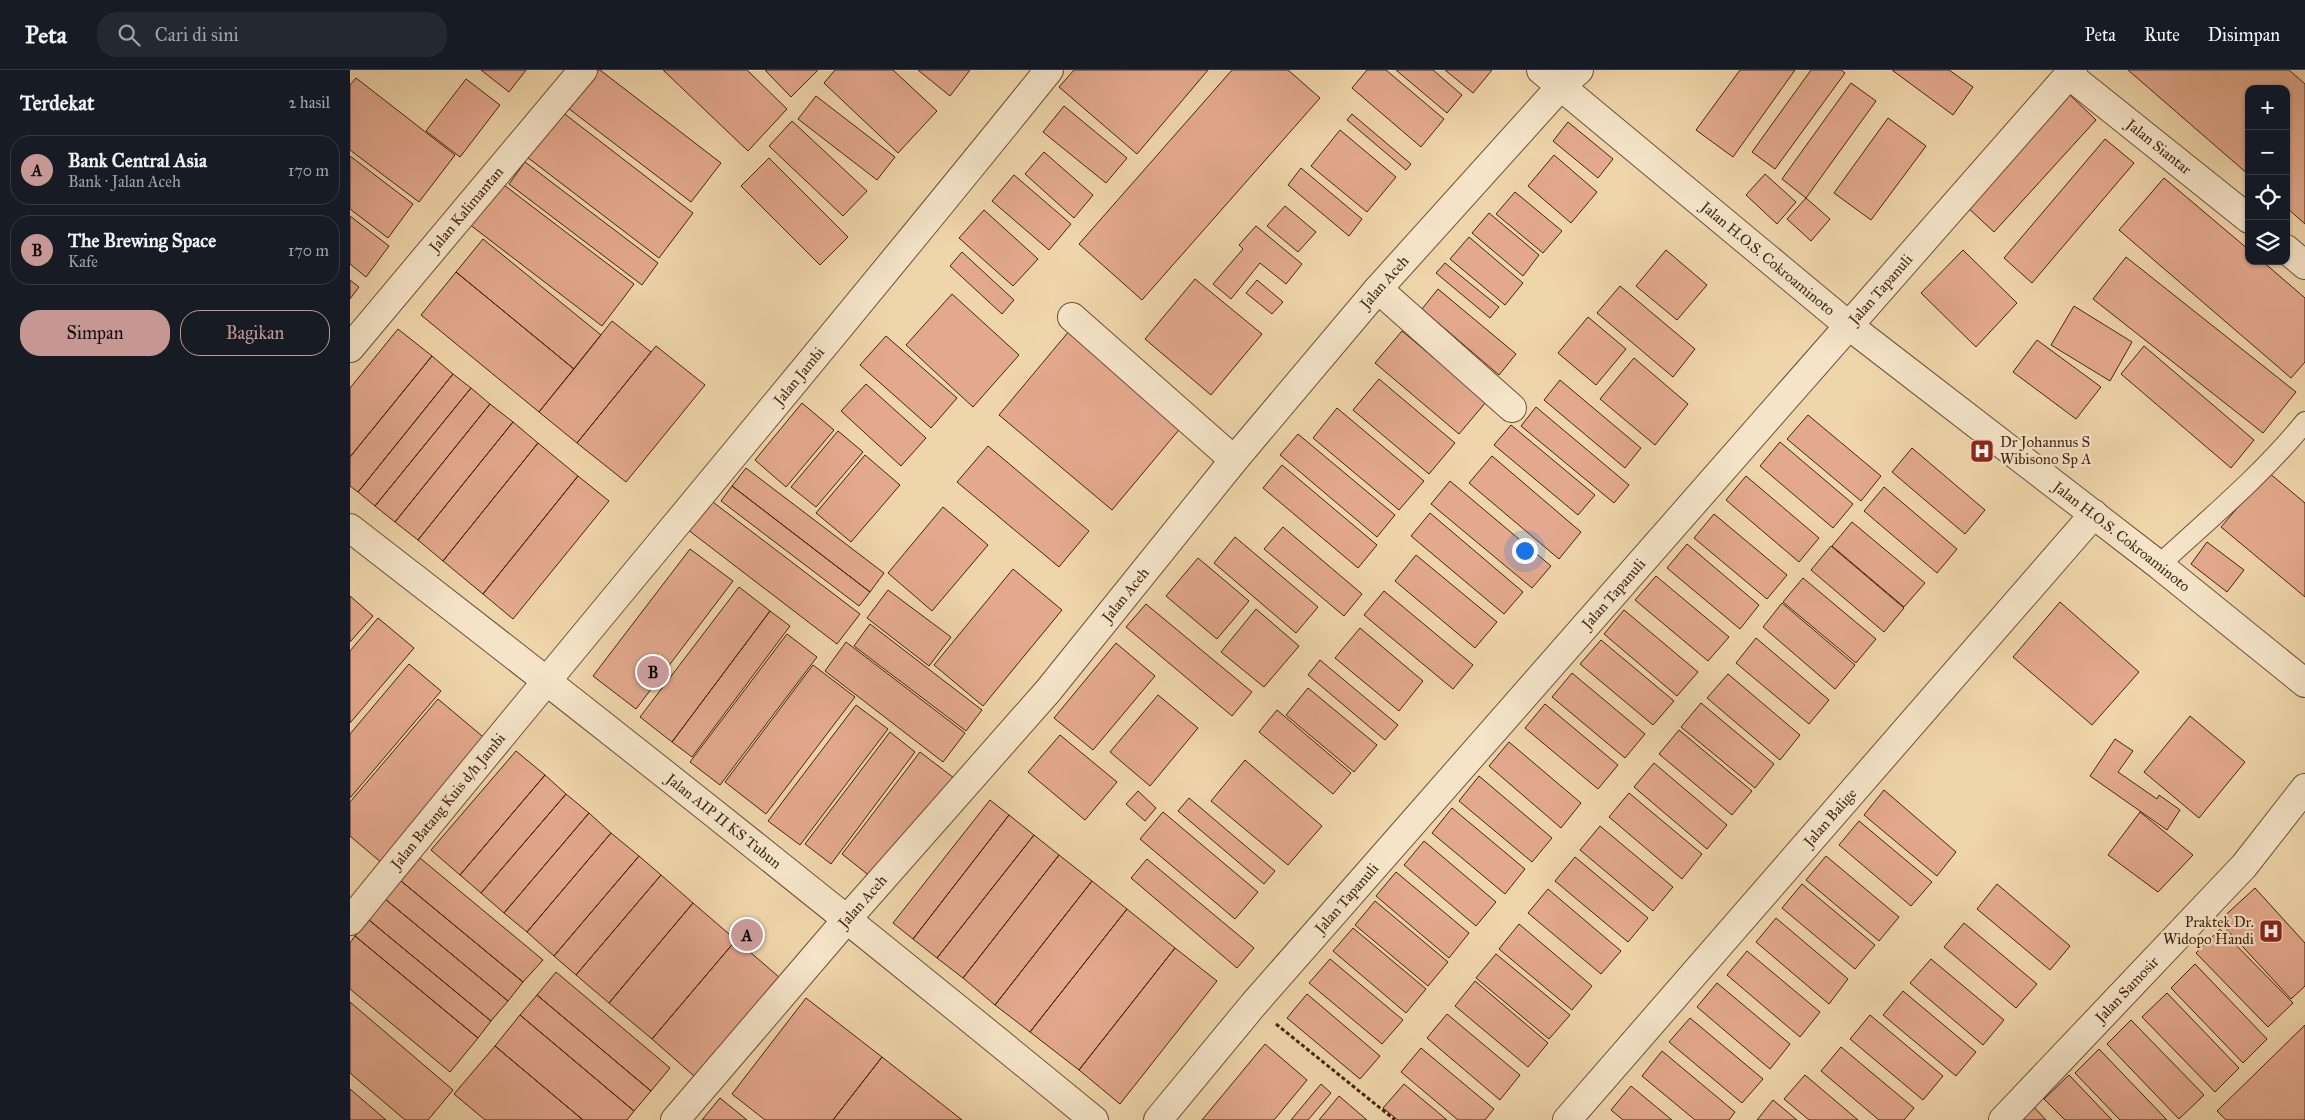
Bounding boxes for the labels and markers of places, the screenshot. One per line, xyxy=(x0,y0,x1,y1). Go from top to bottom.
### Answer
place label: Dr Johannus S Wibisono Sp A xyxy=(2000,433,2091,468)
hospital icon: Dr Johannus S Wibisono Sp A xyxy=(1969,438,1995,464)
pin: B xyxy=(637,653,669,691)
place label: Praktek Dr. Widopo Handi xyxy=(2163,913,2254,948)
pin: A xyxy=(731,916,763,954)
hospital icon: Praktek Dr. Widopo Handi xyxy=(2258,918,2284,944)

